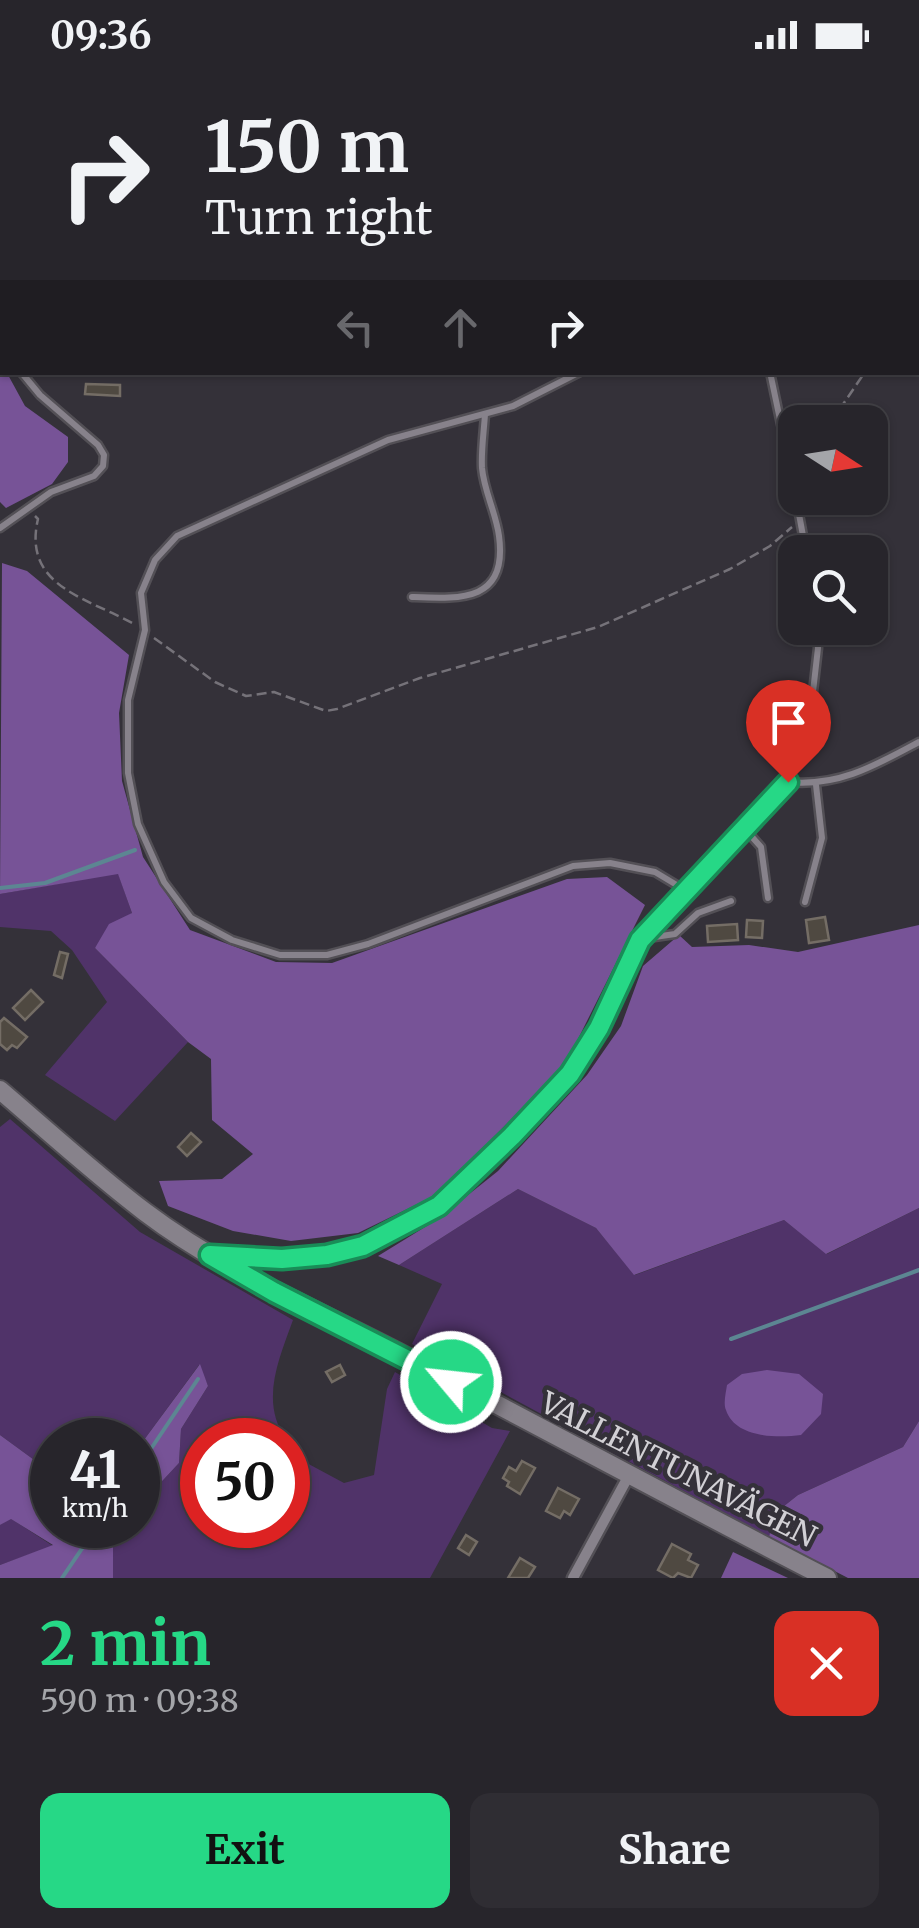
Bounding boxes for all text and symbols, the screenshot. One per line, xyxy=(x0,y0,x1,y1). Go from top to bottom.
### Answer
text: 09:36 xyxy=(50,12,152,59)
text: 150 m xyxy=(205,103,409,191)
icon: right xyxy=(40,110,170,240)
text: Turn right xyxy=(205,190,433,246)
icon: left xyxy=(328,300,383,355)
icon: ahead xyxy=(433,300,488,355)
icon: right xyxy=(538,300,593,355)
north arrow xyxy=(778,405,888,515)
map controls xyxy=(778,405,888,645)
button: search xyxy=(778,535,888,645)
pin xyxy=(746,680,831,783)
icon: arrive xyxy=(761,695,816,750)
position arrow xyxy=(399,1330,503,1434)
street label: VALLENTUNAVÄGEN xyxy=(533,1383,823,1555)
speed limit sign: 50 xyxy=(180,1418,310,1548)
text: 41 xyxy=(69,1439,121,1502)
text: km/h xyxy=(62,1492,128,1524)
text: 2 min xyxy=(40,1606,211,1681)
button: close xyxy=(774,1611,879,1716)
text: 590 m · 09:38 xyxy=(40,1681,239,1721)
button: Exit xyxy=(40,1793,450,1908)
button: Share xyxy=(470,1793,879,1908)

